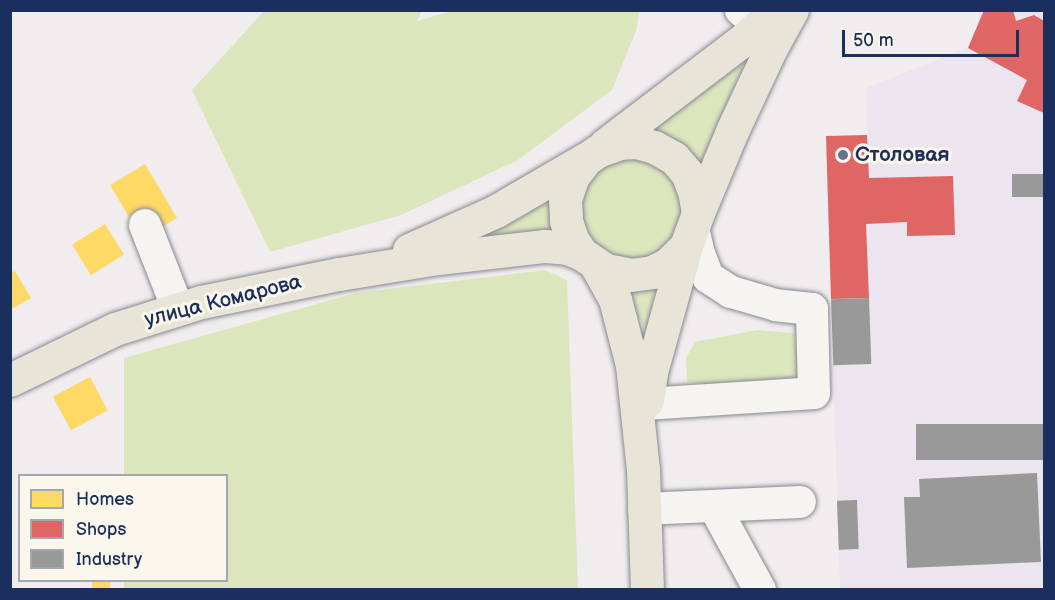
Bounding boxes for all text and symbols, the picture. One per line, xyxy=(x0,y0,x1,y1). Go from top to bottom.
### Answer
scale bar xyxy=(845,18,1022,56)
text: 50 m xyxy=(853,30,894,51)
place label: Столовая xyxy=(855,142,950,168)
marker: Столовая xyxy=(836,148,850,162)
street label: улица Комарова xyxy=(142,269,304,333)
legend xyxy=(18,474,228,582)
text: Homes xyxy=(76,489,134,510)
text: Shops xyxy=(76,519,126,540)
text: Industry xyxy=(76,549,142,570)

